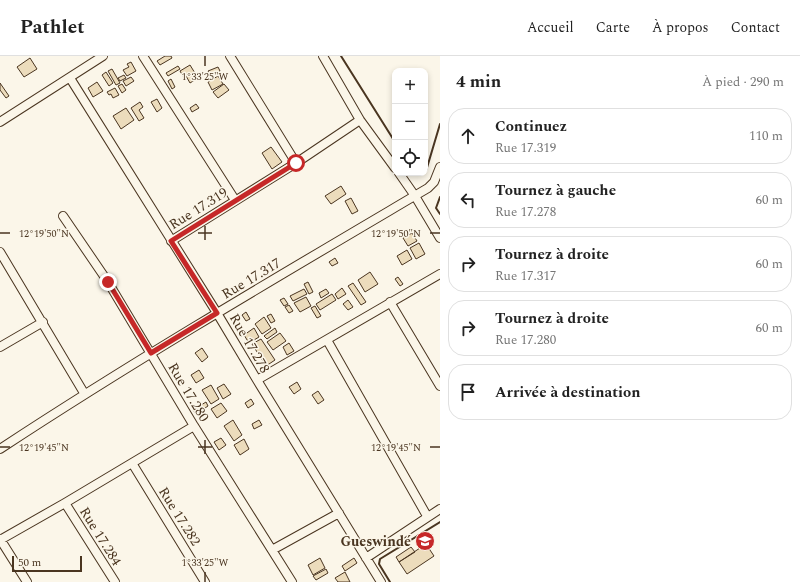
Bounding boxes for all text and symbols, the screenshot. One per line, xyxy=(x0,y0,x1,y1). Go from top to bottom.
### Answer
text: Pathlet xyxy=(20,13,85,42)
text: Accueil xyxy=(527,17,574,38)
text: Carte xyxy=(596,17,630,38)
text: À propos xyxy=(652,17,709,38)
text: Contact xyxy=(731,17,780,38)
map controls xyxy=(392,68,428,176)
button: + xyxy=(392,68,428,104)
text: 1°33'25"W xyxy=(182,69,229,85)
text: 4 min xyxy=(456,69,501,95)
text: À pied · 290 m xyxy=(702,72,784,92)
button: − xyxy=(392,104,428,140)
text: Continuez xyxy=(495,115,567,138)
icon: ahead xyxy=(457,125,479,147)
text: 110 m xyxy=(749,126,783,146)
text: Rue 17.319 xyxy=(495,138,556,158)
button: locate xyxy=(392,140,428,176)
route start xyxy=(287,154,305,172)
text: Tournez à gauche xyxy=(495,179,616,202)
street label: Rue 17.319 xyxy=(165,182,232,235)
icon: left xyxy=(457,189,479,211)
text: 60 m xyxy=(756,190,783,210)
text: Rue 17.278 xyxy=(495,202,556,222)
text: 12°19'50"N xyxy=(19,226,69,242)
text: 12°19'50"N xyxy=(371,226,421,242)
text: Tournez à droite xyxy=(495,243,609,266)
street label: Rue 17.317 xyxy=(218,252,285,304)
icon: right xyxy=(457,253,479,275)
text: 60 m xyxy=(756,254,783,274)
text: Rue 17.317 xyxy=(495,266,556,286)
route end xyxy=(99,273,117,291)
text: Tournez à droite xyxy=(495,307,609,330)
street label: Rue 17.278 xyxy=(224,309,275,377)
icon: right xyxy=(457,317,479,339)
text: 60 m xyxy=(756,318,783,338)
text: Rue 17.280 xyxy=(495,330,556,350)
street label: Rue 17.280 xyxy=(163,359,215,426)
icon: arrive xyxy=(457,381,479,403)
text: Arrivée à destination xyxy=(495,381,641,404)
text: 12°19'45"N xyxy=(19,440,69,456)
text: 12°19'45"N xyxy=(371,440,421,456)
street label: Rue 17.282 xyxy=(153,483,206,550)
street label: Rue 17.284 xyxy=(74,503,127,570)
school or university icon: Gueswindé xyxy=(414,530,436,552)
place label: Gueswindé xyxy=(340,531,411,552)
scale bar xyxy=(12,554,82,573)
text: 50 m xyxy=(18,554,41,571)
text: 1°33'25"W xyxy=(182,555,229,571)

